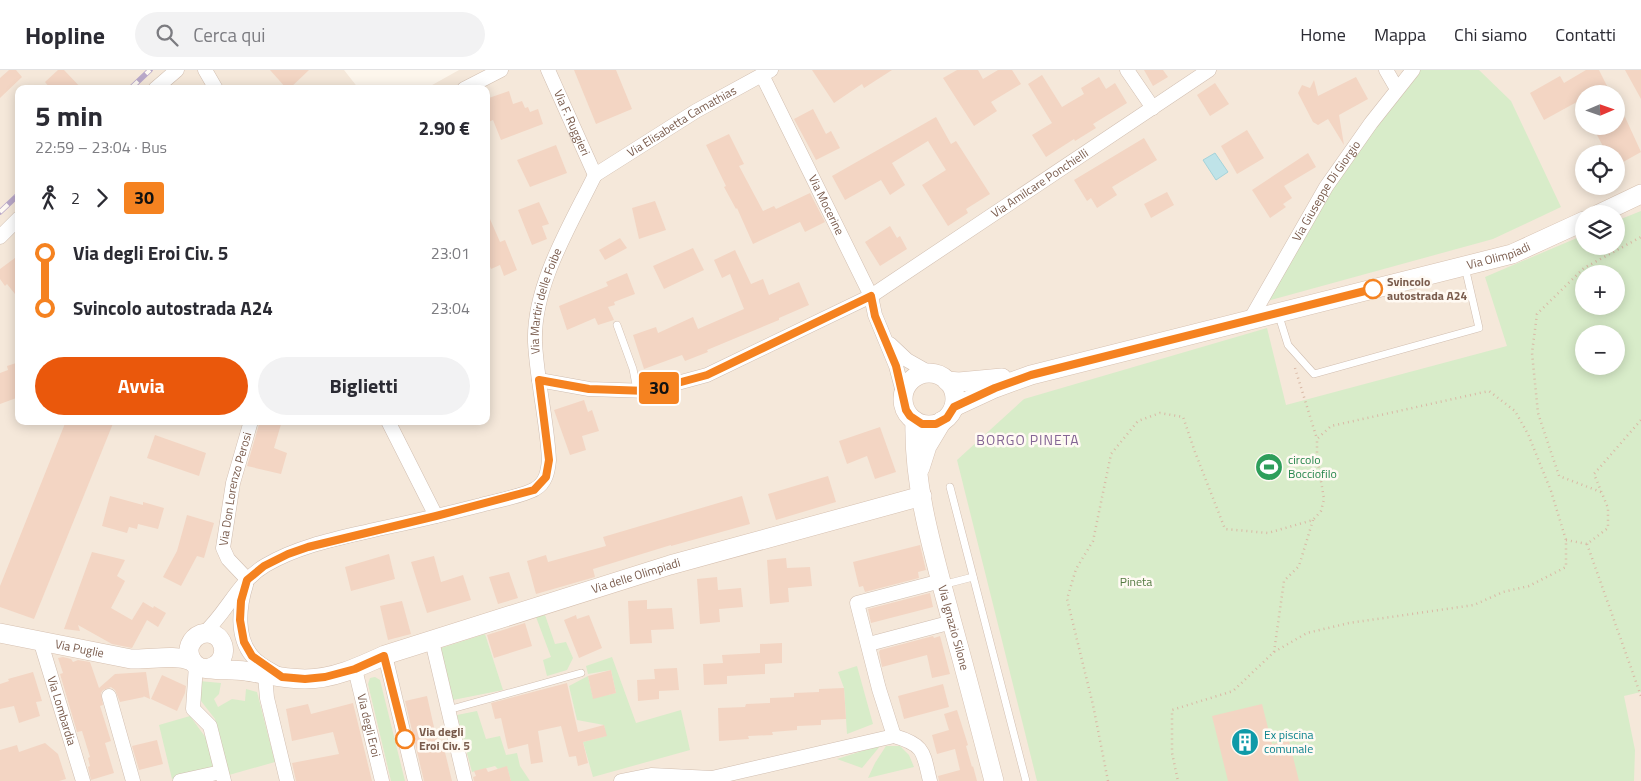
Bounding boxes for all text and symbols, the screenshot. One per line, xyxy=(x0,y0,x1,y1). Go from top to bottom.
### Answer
search box xyxy=(135,12,485,57)
text: Hopline xyxy=(25,17,105,53)
text: Cerca qui xyxy=(193,20,265,49)
icon: search xyxy=(153,21,181,49)
text: Home xyxy=(1300,21,1346,48)
text: Mappa xyxy=(1374,21,1426,48)
text: Chi siamo xyxy=(1454,21,1527,48)
text: Contatti xyxy=(1555,21,1616,48)
street label: Via Elisabetta Camathias xyxy=(623,80,740,161)
north arrow xyxy=(1575,85,1625,135)
map controls xyxy=(1575,85,1625,375)
street label: Via F. Ruggieri xyxy=(549,87,595,159)
text: 5 min xyxy=(35,94,103,137)
text: 2.90 € xyxy=(418,113,470,142)
text: 22:59 – 23:04 · Bus xyxy=(35,135,167,159)
street label: Via Giuseppe Di Giorgio xyxy=(1287,136,1365,245)
street label: Via Amilcare Ponchielli xyxy=(987,143,1092,222)
button: locate xyxy=(1575,145,1625,195)
street label: Via Mocerine xyxy=(804,171,850,238)
icon: walk xyxy=(35,184,63,212)
icon: forward xyxy=(88,184,116,212)
text: 30 xyxy=(134,184,154,211)
text: 2 xyxy=(71,186,80,210)
button: layers xyxy=(1575,205,1625,255)
street label: Via Olimpiadi xyxy=(1465,237,1533,274)
text: Via degli Eroi Civ. 5 xyxy=(73,238,228,267)
text: 23:01 xyxy=(431,241,470,265)
street label: Via Martiri delle Foibe xyxy=(525,245,566,355)
button: + xyxy=(1575,265,1625,315)
place label: Svincolo autostrada A24 xyxy=(1387,272,1467,305)
marker: Svincolo autostrada A24 xyxy=(1363,279,1383,299)
text: Svincolo autostrada A24 xyxy=(73,293,273,322)
text: 23:04 xyxy=(431,296,470,320)
button: − xyxy=(1575,325,1625,375)
button: Avvia xyxy=(35,357,248,415)
button: Biglietti xyxy=(258,357,470,415)
line badge: 30 xyxy=(636,372,682,404)
text: 30 xyxy=(649,374,669,401)
district label: BORGO PINETA xyxy=(976,429,1080,450)
street label: Via Don Lorenzo Perosi xyxy=(213,430,256,547)
place label: circolo Bocciofilo xyxy=(1288,450,1337,483)
sports icon: circolo Bocciofilo xyxy=(1254,452,1284,482)
street label: Via delle Olimpiadi xyxy=(589,553,682,598)
park label: Pineta xyxy=(1120,572,1152,591)
street label: Via Ignazio Silone xyxy=(933,583,975,672)
street label: Via Puglie xyxy=(53,634,106,662)
street label: Via Lombardia xyxy=(43,674,82,748)
street label: Via degli Eroi xyxy=(352,692,386,759)
place label: Via degli Eroi Civ. 5 xyxy=(419,722,470,755)
place label: Ex piscina comunale xyxy=(1264,725,1314,758)
building icon: Ex piscina comunale xyxy=(1230,727,1260,757)
marker: Via degli Eroi Civ. 5 xyxy=(395,729,415,749)

